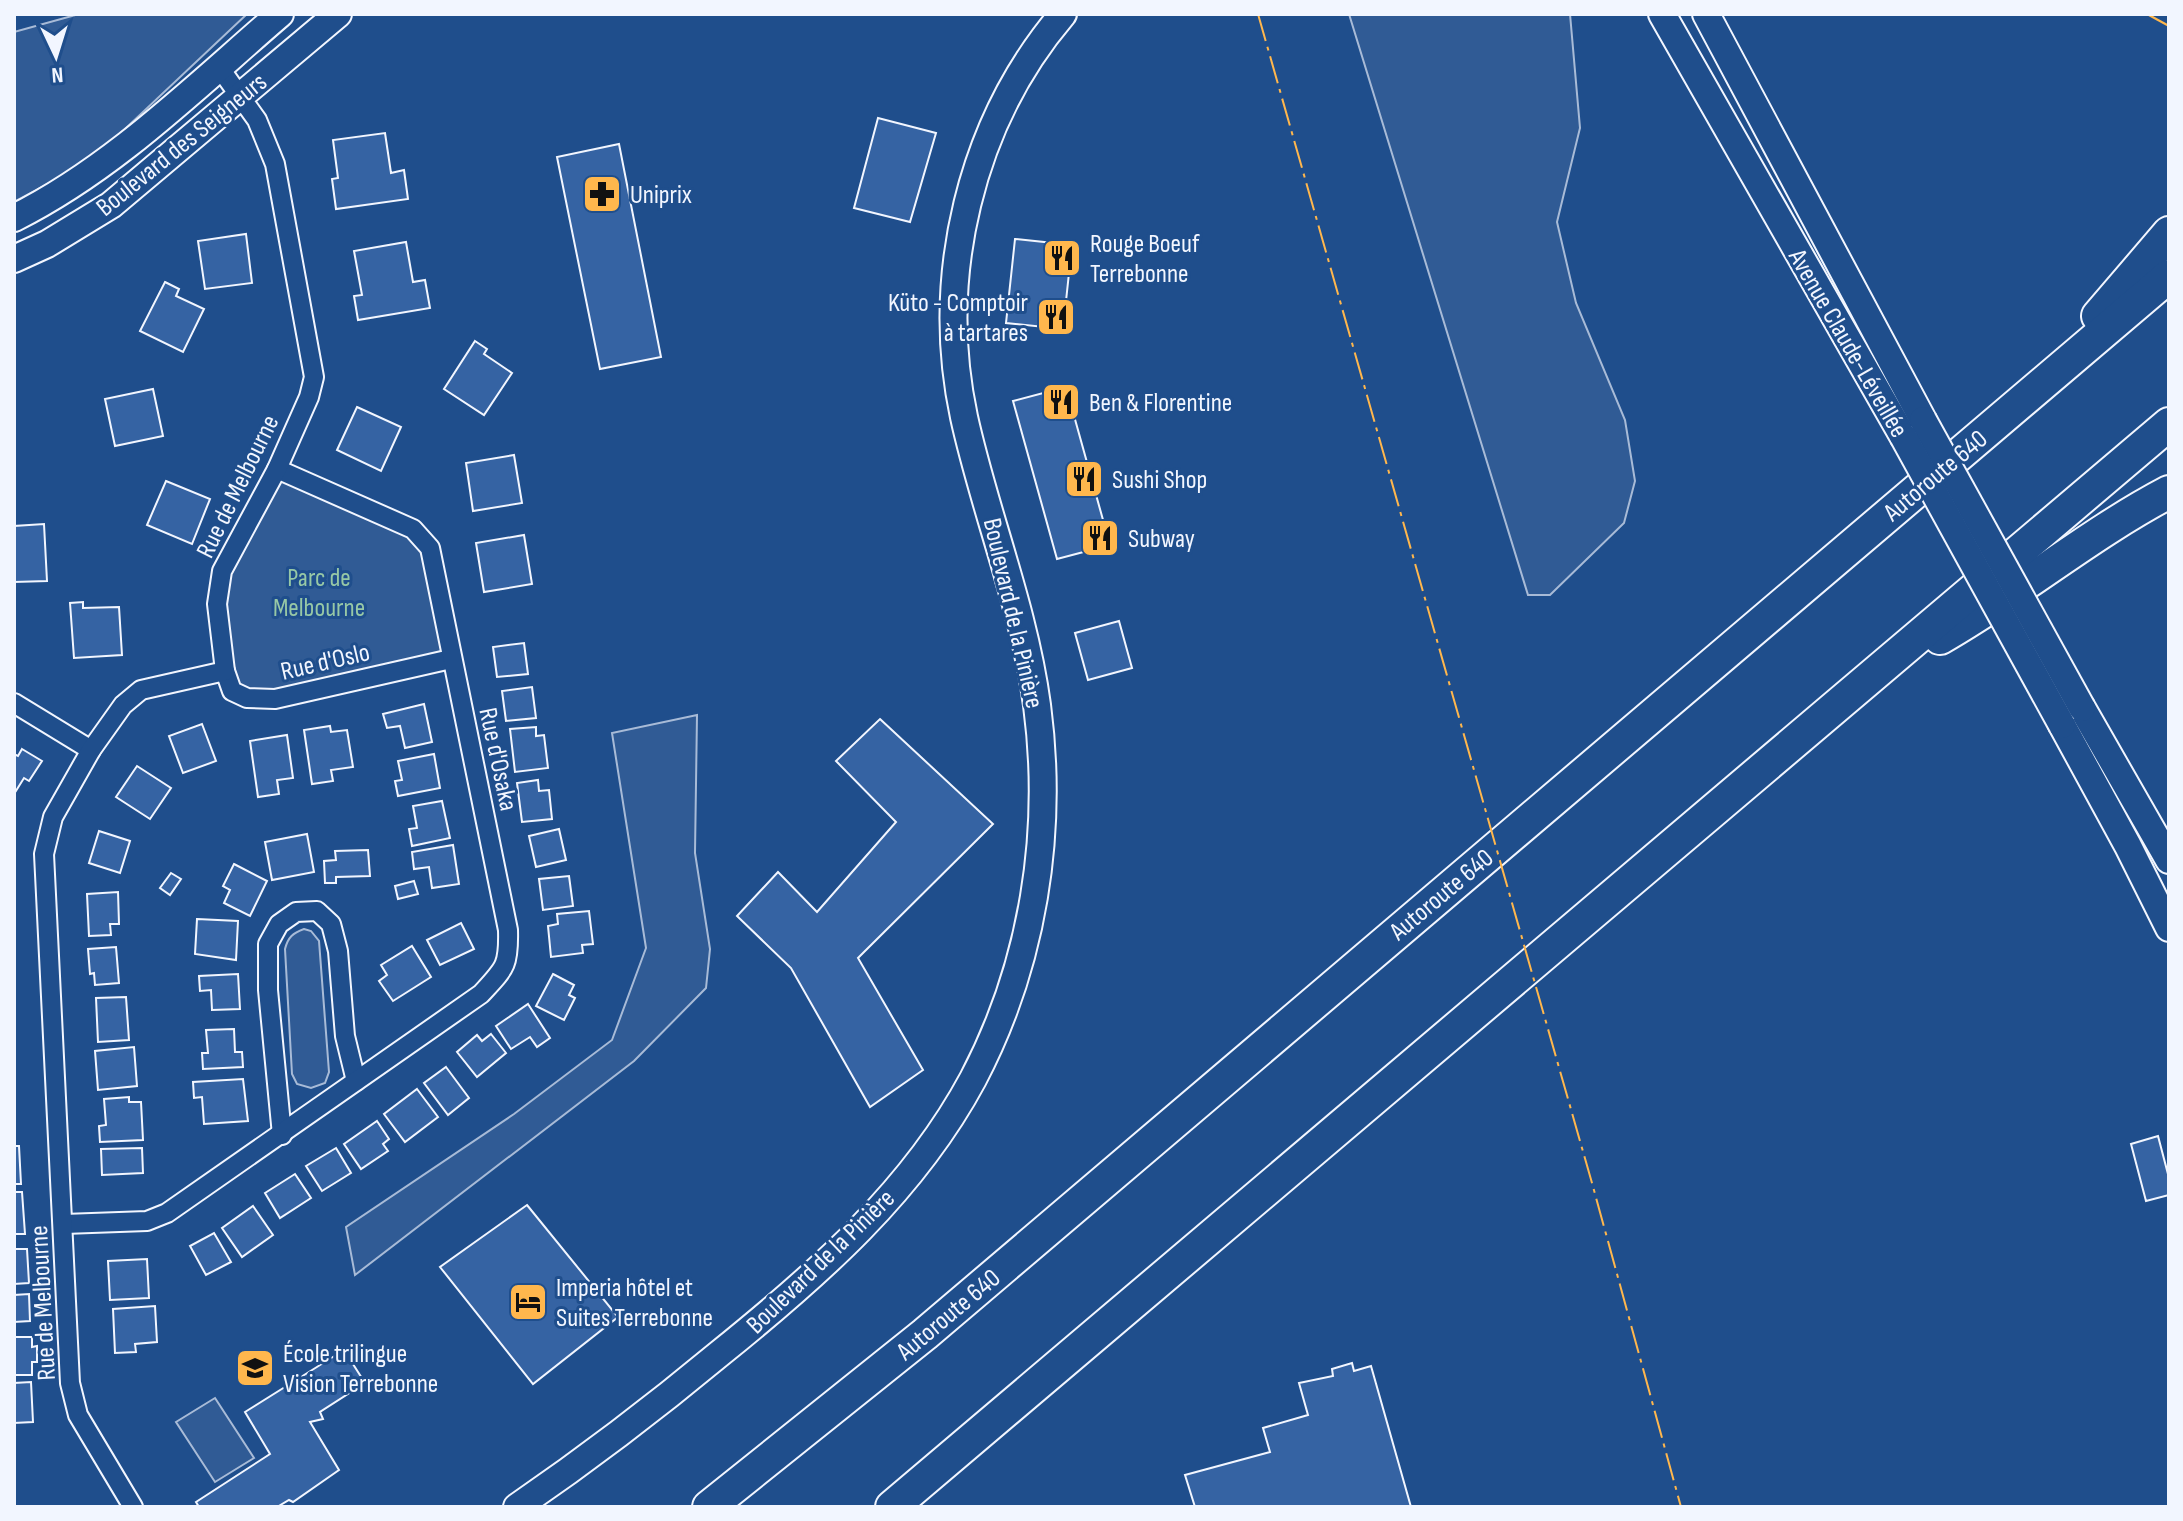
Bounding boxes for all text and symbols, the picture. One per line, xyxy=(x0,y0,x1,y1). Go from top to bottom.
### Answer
north arrow xyxy=(16,16,96,96)
text: N xyxy=(50,61,64,88)
street label: Boulevard des Seigneurs xyxy=(90,67,273,223)
pharmacy icon: Uniprix xyxy=(581,173,623,215)
place label: Uniprix xyxy=(630,180,692,211)
place label: Rouge Boeuf Terrebonne xyxy=(1090,229,1200,290)
restaurant icon: Rouge Boeuf Terrebonne xyxy=(1041,237,1083,279)
street label: Avenue Claude-Léveillée xyxy=(1781,243,1914,443)
place label: Küto - Comptoir à tartares xyxy=(888,288,1029,349)
restaurant icon: Küto - Comptoir à tartares xyxy=(1035,296,1077,338)
restaurant icon: Ben & Florentine xyxy=(1040,381,1082,423)
place label: Ben & Florentine xyxy=(1089,388,1232,419)
street label: Rue de Melbourne xyxy=(190,410,286,563)
street label: Autoroute 640 xyxy=(1877,424,1994,529)
restaurant icon: Sushi Shop xyxy=(1063,458,1105,500)
place label: Sushi Shop xyxy=(1112,465,1207,496)
street label: Boulevard de la Pinière xyxy=(976,515,1049,711)
restaurant icon: Subway xyxy=(1079,517,1121,559)
place label: Subway xyxy=(1128,524,1195,555)
park label: Parc de Melbourne xyxy=(273,563,365,624)
street label: Rue d'Oslo xyxy=(278,637,373,688)
street label: Rue d'Osaka xyxy=(472,705,524,814)
street label: Autoroute 640 xyxy=(1383,843,1500,948)
street label: Boulevard de la Pinière xyxy=(740,1183,902,1341)
street label: Rue de Melbourne xyxy=(24,1225,63,1381)
street label: Autoroute 640 xyxy=(890,1263,1007,1368)
place label: Imperia hôtel et Suites Terrebonne xyxy=(556,1273,713,1334)
hotel icon: Imperia hôtel et Suites Terrebonne xyxy=(507,1281,549,1323)
place label: École trilingue Vision Terrebonne xyxy=(283,1339,438,1400)
school or university icon: École trilingue Vision Terrebonne xyxy=(234,1347,276,1389)

